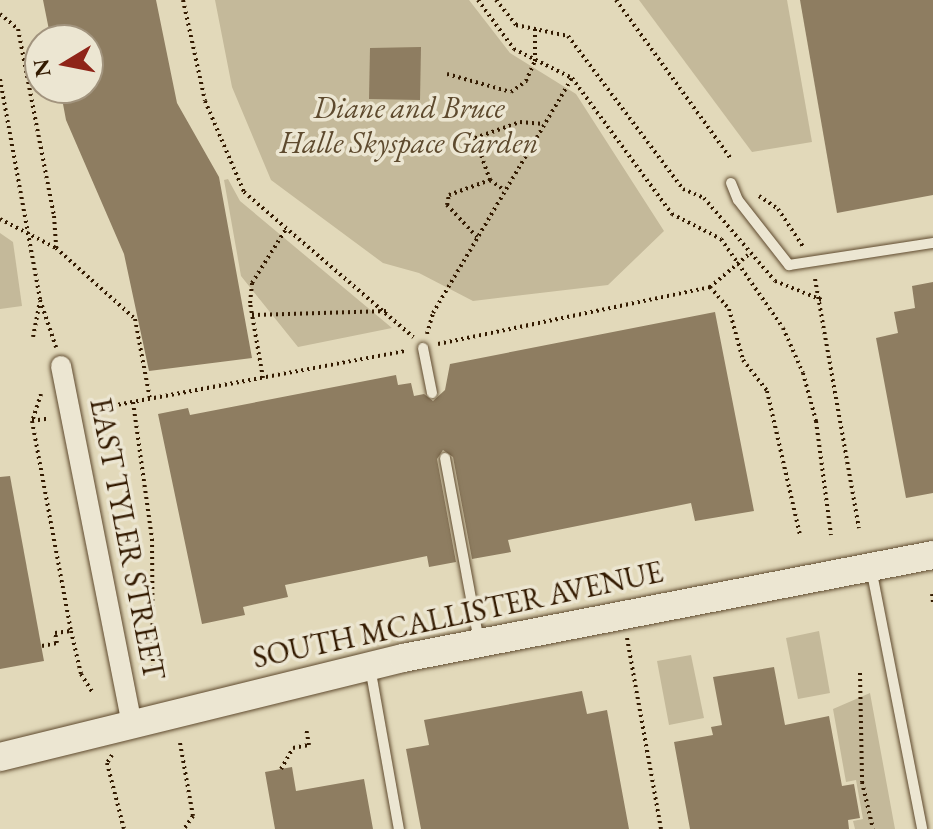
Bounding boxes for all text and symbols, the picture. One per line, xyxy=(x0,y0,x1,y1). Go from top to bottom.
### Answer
north arrow xyxy=(24,24,104,104)
text: N xyxy=(26,57,58,79)
park label: Diane and Bruce Halle Skyspace Garden xyxy=(280,90,538,160)
street label: EAST TYLER STREET xyxy=(82,395,172,683)
street label: SOUTH MCALLISTER AVENUE xyxy=(250,554,666,676)

